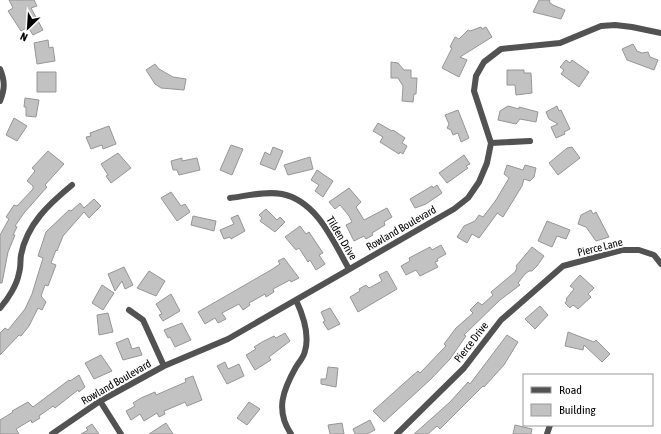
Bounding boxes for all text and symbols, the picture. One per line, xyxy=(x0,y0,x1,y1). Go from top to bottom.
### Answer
north arrow xyxy=(8,8,48,48)
text: N xyxy=(18,30,29,44)
street label: Rowland Boulevard xyxy=(364,203,438,253)
street label: Tilden Drive xyxy=(324,214,360,262)
street label: Pierce Lane xyxy=(576,236,624,258)
street label: Pierce Drive xyxy=(452,319,490,365)
street label: Rowland Boulevard xyxy=(79,357,153,407)
legend xyxy=(523,374,653,426)
text: Road xyxy=(559,383,582,397)
text: Building xyxy=(559,403,597,417)

